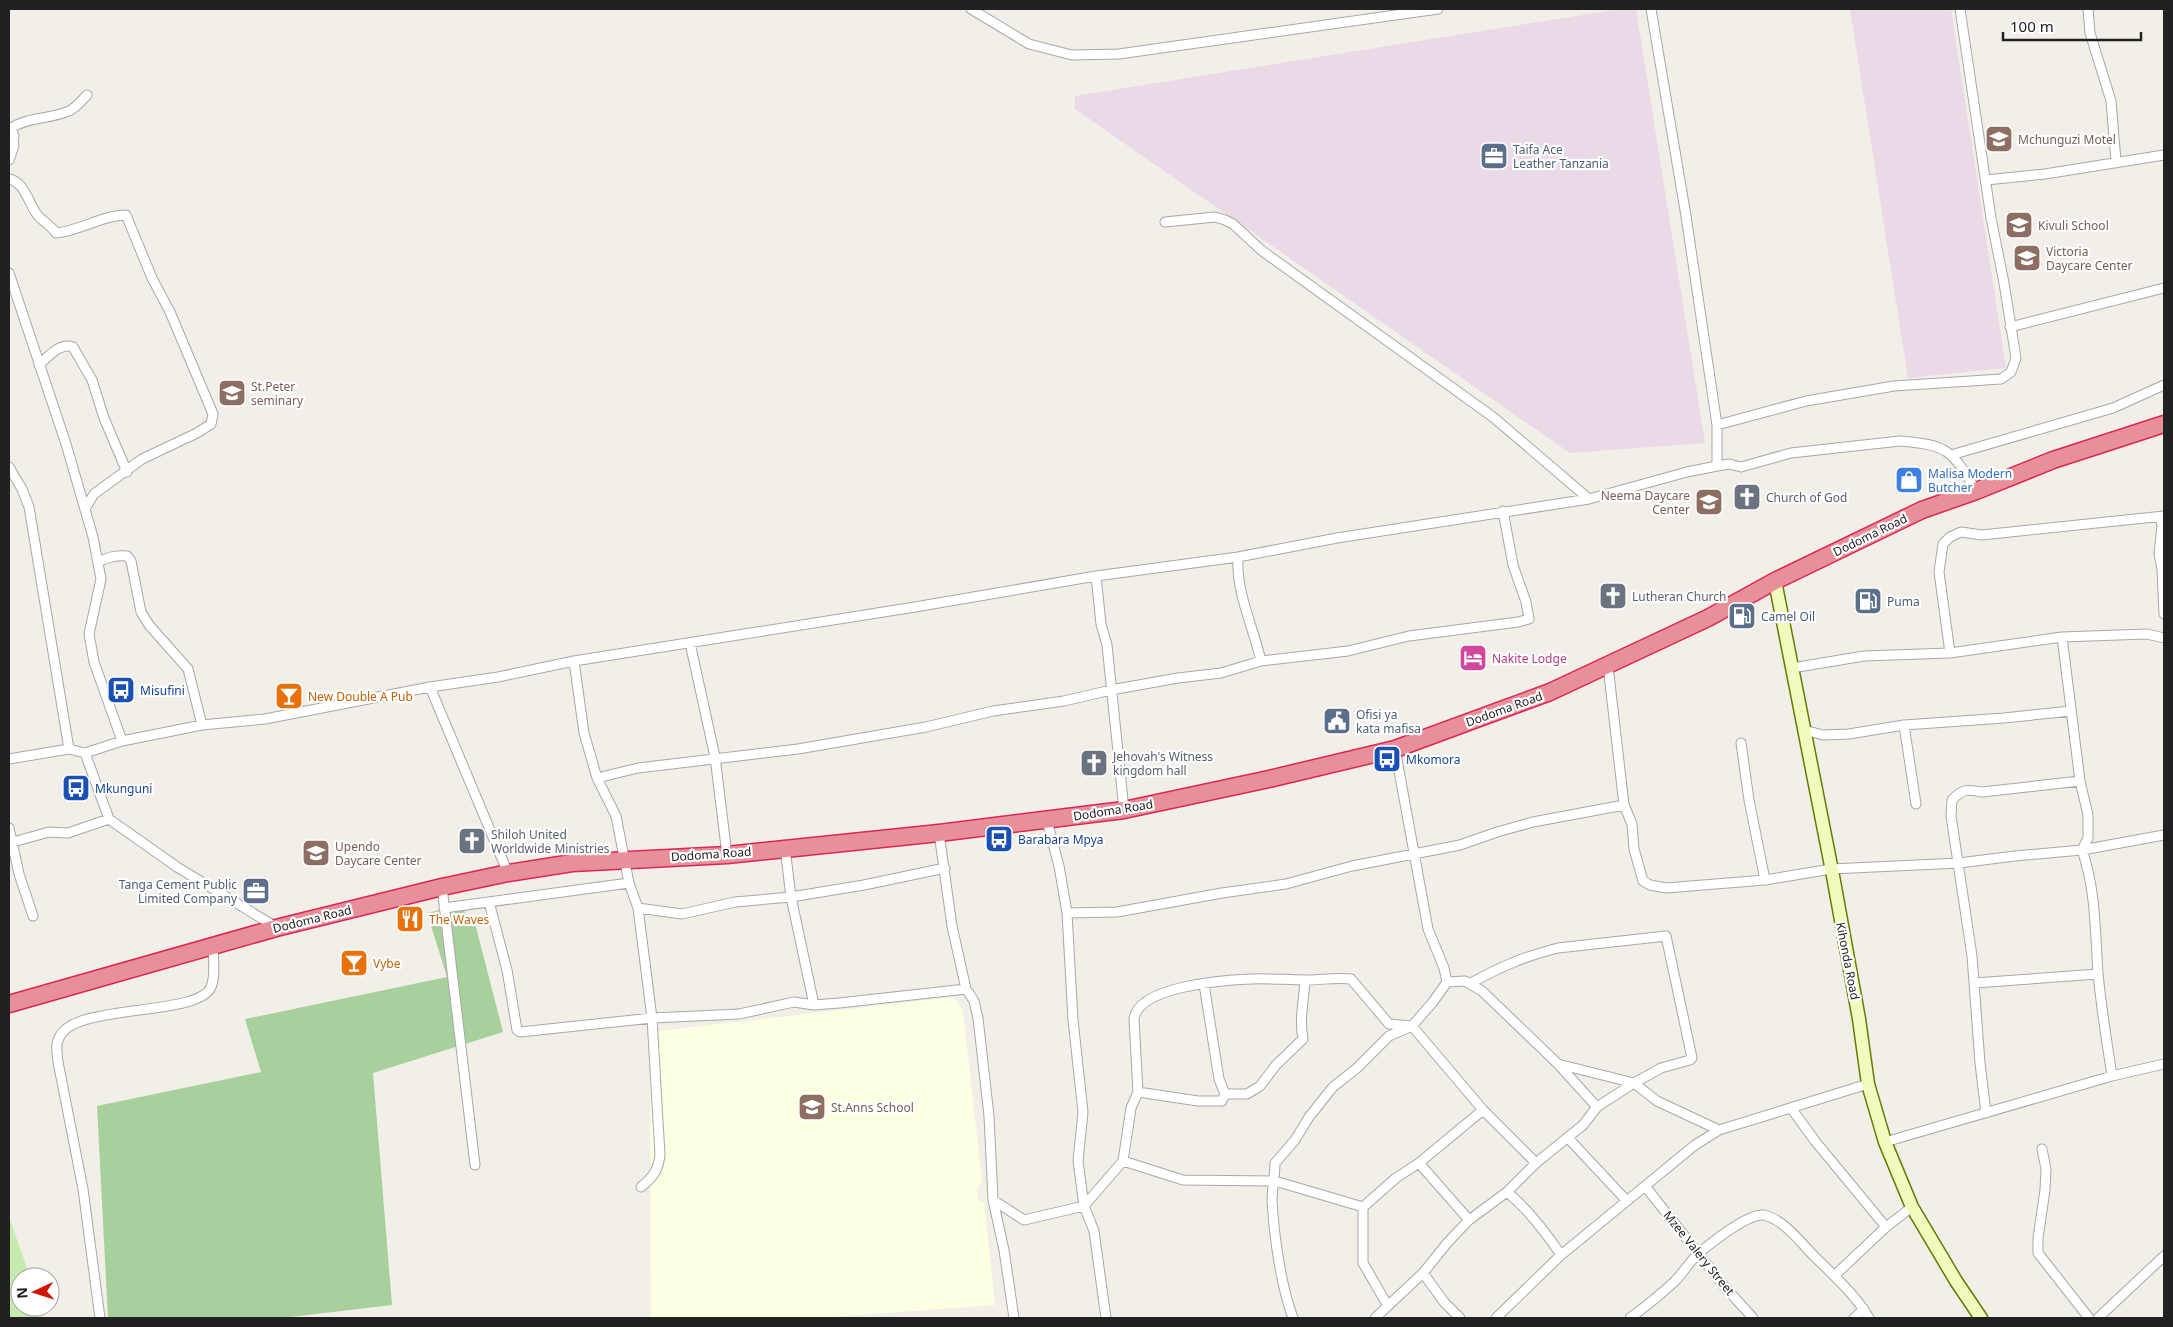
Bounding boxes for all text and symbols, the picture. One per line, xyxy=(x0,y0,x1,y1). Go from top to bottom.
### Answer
scale bar xyxy=(2003,10,2140,42)
text: 100 m xyxy=(2010,16,2054,36)
school or university icon: Mchunguzi Motel xyxy=(1984,124,2014,154)
place label: Mchunguzi Motel xyxy=(2018,131,2116,148)
office icon: Taifa Ace Leather Tanzania xyxy=(1479,141,1509,171)
place label: Taifa Ace Leather Tanzania xyxy=(1513,141,1609,172)
school or university icon: Kivuli School xyxy=(2004,210,2034,240)
place label: Kivuli School xyxy=(2038,217,2109,234)
school or university icon: Victoria Daycare Center xyxy=(2012,243,2042,273)
place label: Victoria Daycare Center xyxy=(2046,243,2133,274)
school or university icon: St.Peter seminary xyxy=(217,378,247,408)
place label: St.Peter seminary xyxy=(251,378,304,409)
shop icon: Malisa Modern Butcher xyxy=(1894,465,1924,495)
place label: Malisa Modern Butcher xyxy=(1928,465,2012,496)
church icon: Church of God xyxy=(1732,482,1762,512)
place label: Neema Daycare Center xyxy=(1601,487,1690,518)
school or university icon: Neema Daycare Center xyxy=(1694,487,1724,517)
place label: Church of God xyxy=(1766,489,1847,506)
street label: Dodoma Road xyxy=(1830,510,1910,560)
church icon: Lutheran Church xyxy=(1598,581,1628,611)
fuel station icon: Puma xyxy=(1853,586,1883,616)
place label: Lutheran Church xyxy=(1632,588,1727,605)
place label: Puma xyxy=(1887,593,1920,610)
fuel station icon: Camel Oil xyxy=(1727,601,1757,631)
place label: Camel Oil xyxy=(1761,608,1815,625)
hotel icon: Nakite Lodge xyxy=(1458,643,1488,673)
place label: Nakite Lodge xyxy=(1492,650,1567,667)
bus stop icon: Misufini xyxy=(106,675,136,705)
bar icon: New Double A Pub xyxy=(274,681,304,711)
place label: Misufini xyxy=(140,682,185,699)
street label: Dodoma Road xyxy=(1463,687,1545,731)
place label: New Double A Pub xyxy=(308,688,413,705)
public building icon: Ofisi ya kata mafisa xyxy=(1322,706,1352,736)
place label: Ofisi ya kata mafisa xyxy=(1356,706,1421,737)
bus stop icon: Mkomora xyxy=(1372,744,1402,774)
church icon: Jehovah's Witness kingdom hall xyxy=(1079,748,1109,778)
place label: Jehovah's Witness kingdom hall xyxy=(1112,748,1213,779)
place label: Mkomora xyxy=(1406,751,1460,768)
bus stop icon: Mkunguni xyxy=(61,773,91,803)
place label: Mkunguni xyxy=(95,780,152,797)
street label: Dodoma Road xyxy=(1072,795,1154,825)
bus stop icon: Barabara Mpya xyxy=(984,824,1014,854)
church icon: Shiloh United Worldwide Ministries xyxy=(457,826,487,856)
place label: Shiloh United Worldwide Ministries xyxy=(491,826,610,857)
place label: Barabara Mpya xyxy=(1018,831,1104,848)
school or university icon: Upendo Daycare Center xyxy=(301,838,331,868)
place label: Upendo Daycare Center xyxy=(335,838,422,869)
street label: Dodoma Road xyxy=(670,843,752,865)
place label: Tanga Cement Public Limited Company xyxy=(119,876,238,907)
office icon: Tanga Cement Public Limited Company xyxy=(241,876,271,906)
street label: Dodoma Road xyxy=(271,901,353,937)
restaurant icon: The Waves xyxy=(395,904,425,934)
place label: The Waves xyxy=(429,911,489,928)
street label: Kihonda Road xyxy=(1832,921,1864,1001)
bar icon: Vybe xyxy=(339,948,369,978)
place label: Vybe xyxy=(373,955,401,972)
school or university icon: St.Anns School xyxy=(797,1092,827,1122)
place label: St.Anns School xyxy=(831,1099,914,1116)
street label: Mzee Valery Street xyxy=(1660,1207,1739,1299)
north arrow xyxy=(10,1267,60,1317)
text: N xyxy=(12,1287,31,1299)

